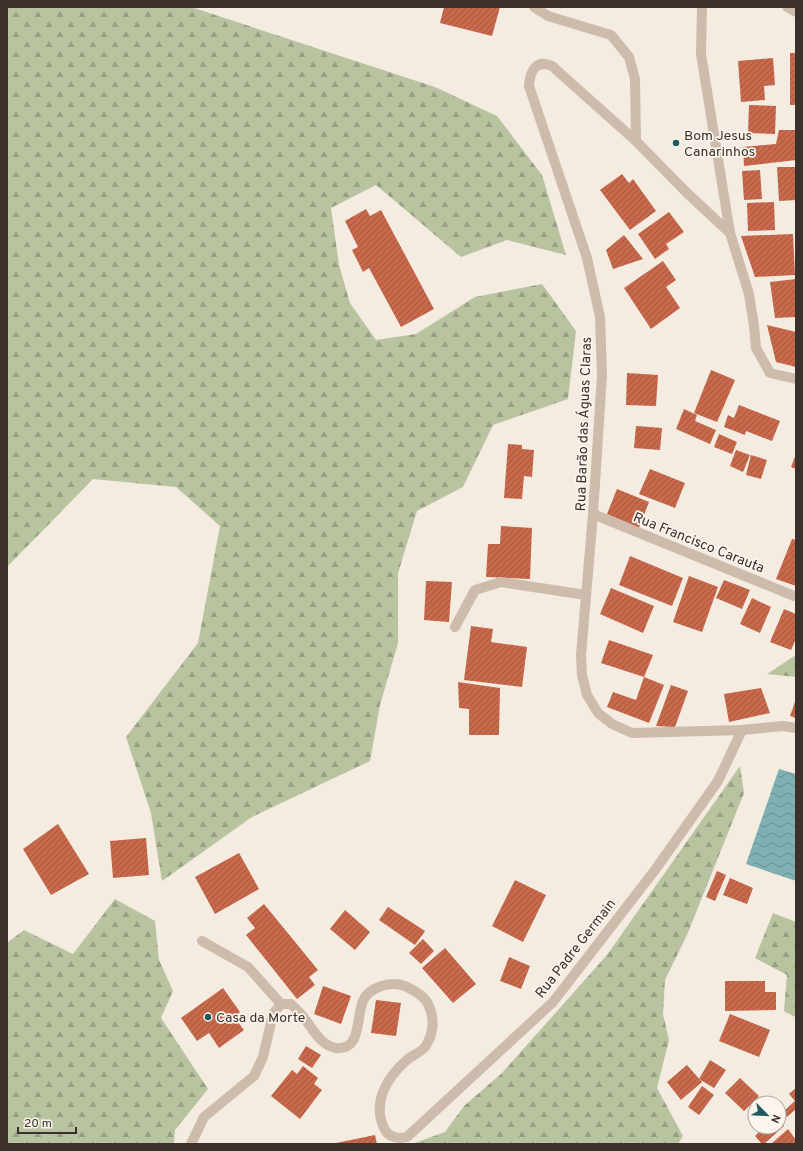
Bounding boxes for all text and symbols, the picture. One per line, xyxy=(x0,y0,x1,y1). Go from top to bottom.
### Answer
place label: Bom Jesus Canarinhos xyxy=(684,128,755,161)
marker: Bom Jesus Canarinhos xyxy=(671,138,681,148)
street label: Rua Barão das Águas Claras xyxy=(572,336,596,512)
street label: Rua Francisco Carauta xyxy=(630,509,767,578)
street label: Rua Padre Germain xyxy=(532,896,620,1002)
place label: Casa da Morte xyxy=(216,1010,305,1027)
marker: Casa da Morte xyxy=(203,1012,213,1022)
north arrow xyxy=(747,1095,787,1135)
scale bar xyxy=(18,1109,76,1135)
text: N xyxy=(767,1112,783,1125)
text: 20 m xyxy=(24,1116,52,1132)

